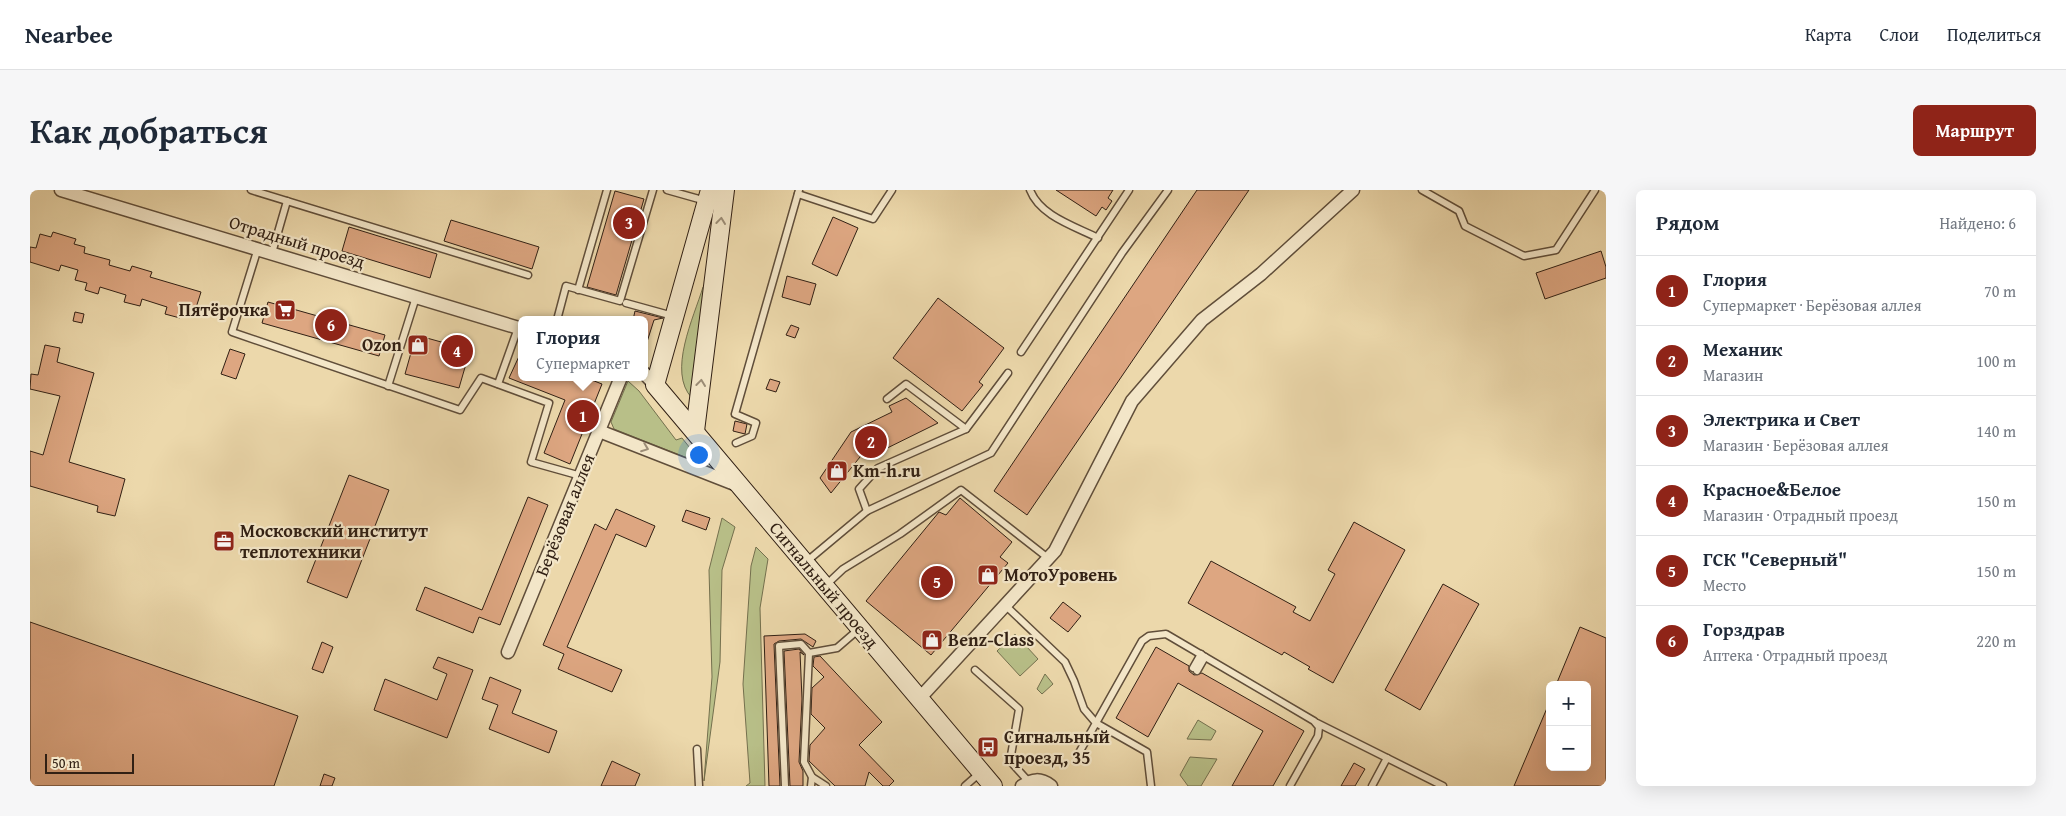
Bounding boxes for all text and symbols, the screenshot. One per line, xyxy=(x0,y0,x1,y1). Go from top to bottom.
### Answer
text: Nearbee xyxy=(25,17,113,52)
text: Карта xyxy=(1805,21,1852,48)
text: Слои xyxy=(1880,21,1919,48)
text: Поделиться xyxy=(1947,21,2041,48)
text: Как добраться xyxy=(30,105,268,156)
button: Маршрут xyxy=(1913,105,2036,156)
pin: 3 xyxy=(613,204,645,242)
text: Рядом xyxy=(1656,207,1719,238)
street label: Отрадный проезд xyxy=(226,208,368,275)
text: Найдено: 6 xyxy=(1939,211,2016,235)
one-way arrow xyxy=(715,217,726,225)
text: Глория xyxy=(1703,265,1767,293)
text: 1 xyxy=(1668,279,1676,303)
text: 70 m xyxy=(1984,279,2016,303)
text: Супермаркет · Берёзовая аллея xyxy=(1703,293,1922,317)
place label: Пятёрочка xyxy=(179,296,270,323)
supermarket icon: Пятёрочка xyxy=(273,298,297,322)
pin: 6 xyxy=(315,306,347,344)
popup xyxy=(518,316,648,381)
text: Глория xyxy=(536,323,600,351)
place label: Ozon xyxy=(362,331,402,358)
pin: 4 xyxy=(441,332,473,370)
shop icon: Ozon xyxy=(406,333,430,357)
text: Механик xyxy=(1703,335,1783,363)
text: 2 xyxy=(1668,349,1676,373)
text: 100 m xyxy=(1976,349,2016,373)
text: Супермаркет xyxy=(536,351,630,375)
text: Магазин xyxy=(1703,363,1763,387)
one-way arrow xyxy=(695,378,706,386)
pin: 1 xyxy=(567,397,599,435)
text: Электрика и Свет xyxy=(1703,405,1860,433)
text: 3 xyxy=(1668,419,1676,443)
text: 140 m xyxy=(1976,419,2016,443)
pin: 2 xyxy=(855,423,887,461)
text: Магазин · Берёзовая аллея xyxy=(1703,433,1889,457)
one-way arrow xyxy=(640,442,649,452)
your location xyxy=(686,442,712,468)
street label: Берёзовая аллея xyxy=(528,449,601,580)
place label: Km-h.ru xyxy=(853,457,921,484)
shop icon: Km-h.ru xyxy=(825,459,849,483)
text: Красное&Белое xyxy=(1703,475,1841,503)
text: 4 xyxy=(1668,489,1676,513)
text: 150 m xyxy=(1976,489,2016,513)
text: Магазин · Отрадный проезд xyxy=(1703,503,1898,527)
street label: Сигнальный проезд xyxy=(763,515,886,654)
place label: Московский институт теплотехники xyxy=(240,517,428,565)
office icon: Московский институт теплотехники xyxy=(212,529,236,553)
text: ГСК "Северный" xyxy=(1703,545,1847,573)
text: 5 xyxy=(1668,559,1676,583)
text: 150 m xyxy=(1976,559,2016,583)
place label: МотоУровень xyxy=(1004,561,1117,588)
pin: 5 xyxy=(921,563,953,601)
shop icon: МотоУровень xyxy=(976,563,1000,587)
text: Место xyxy=(1703,573,1746,597)
text: Горздрав xyxy=(1703,615,1785,643)
place label: Benz-Class xyxy=(948,626,1034,653)
shop icon: Benz-Class xyxy=(920,628,944,652)
text: 6 xyxy=(1668,629,1676,653)
text: 220 m xyxy=(1976,629,2016,653)
text: Аптека · Отрадный проезд xyxy=(1703,643,1888,667)
map controls xyxy=(1546,681,1591,771)
button: + xyxy=(1546,681,1591,726)
place label: Сигнальный проезд, 35 xyxy=(1004,723,1110,771)
button: − xyxy=(1546,726,1591,771)
bus stop icon: Сигнальный проезд, 35 xyxy=(976,735,1000,759)
scale bar xyxy=(45,751,134,774)
text: 50 m xyxy=(52,753,80,773)

